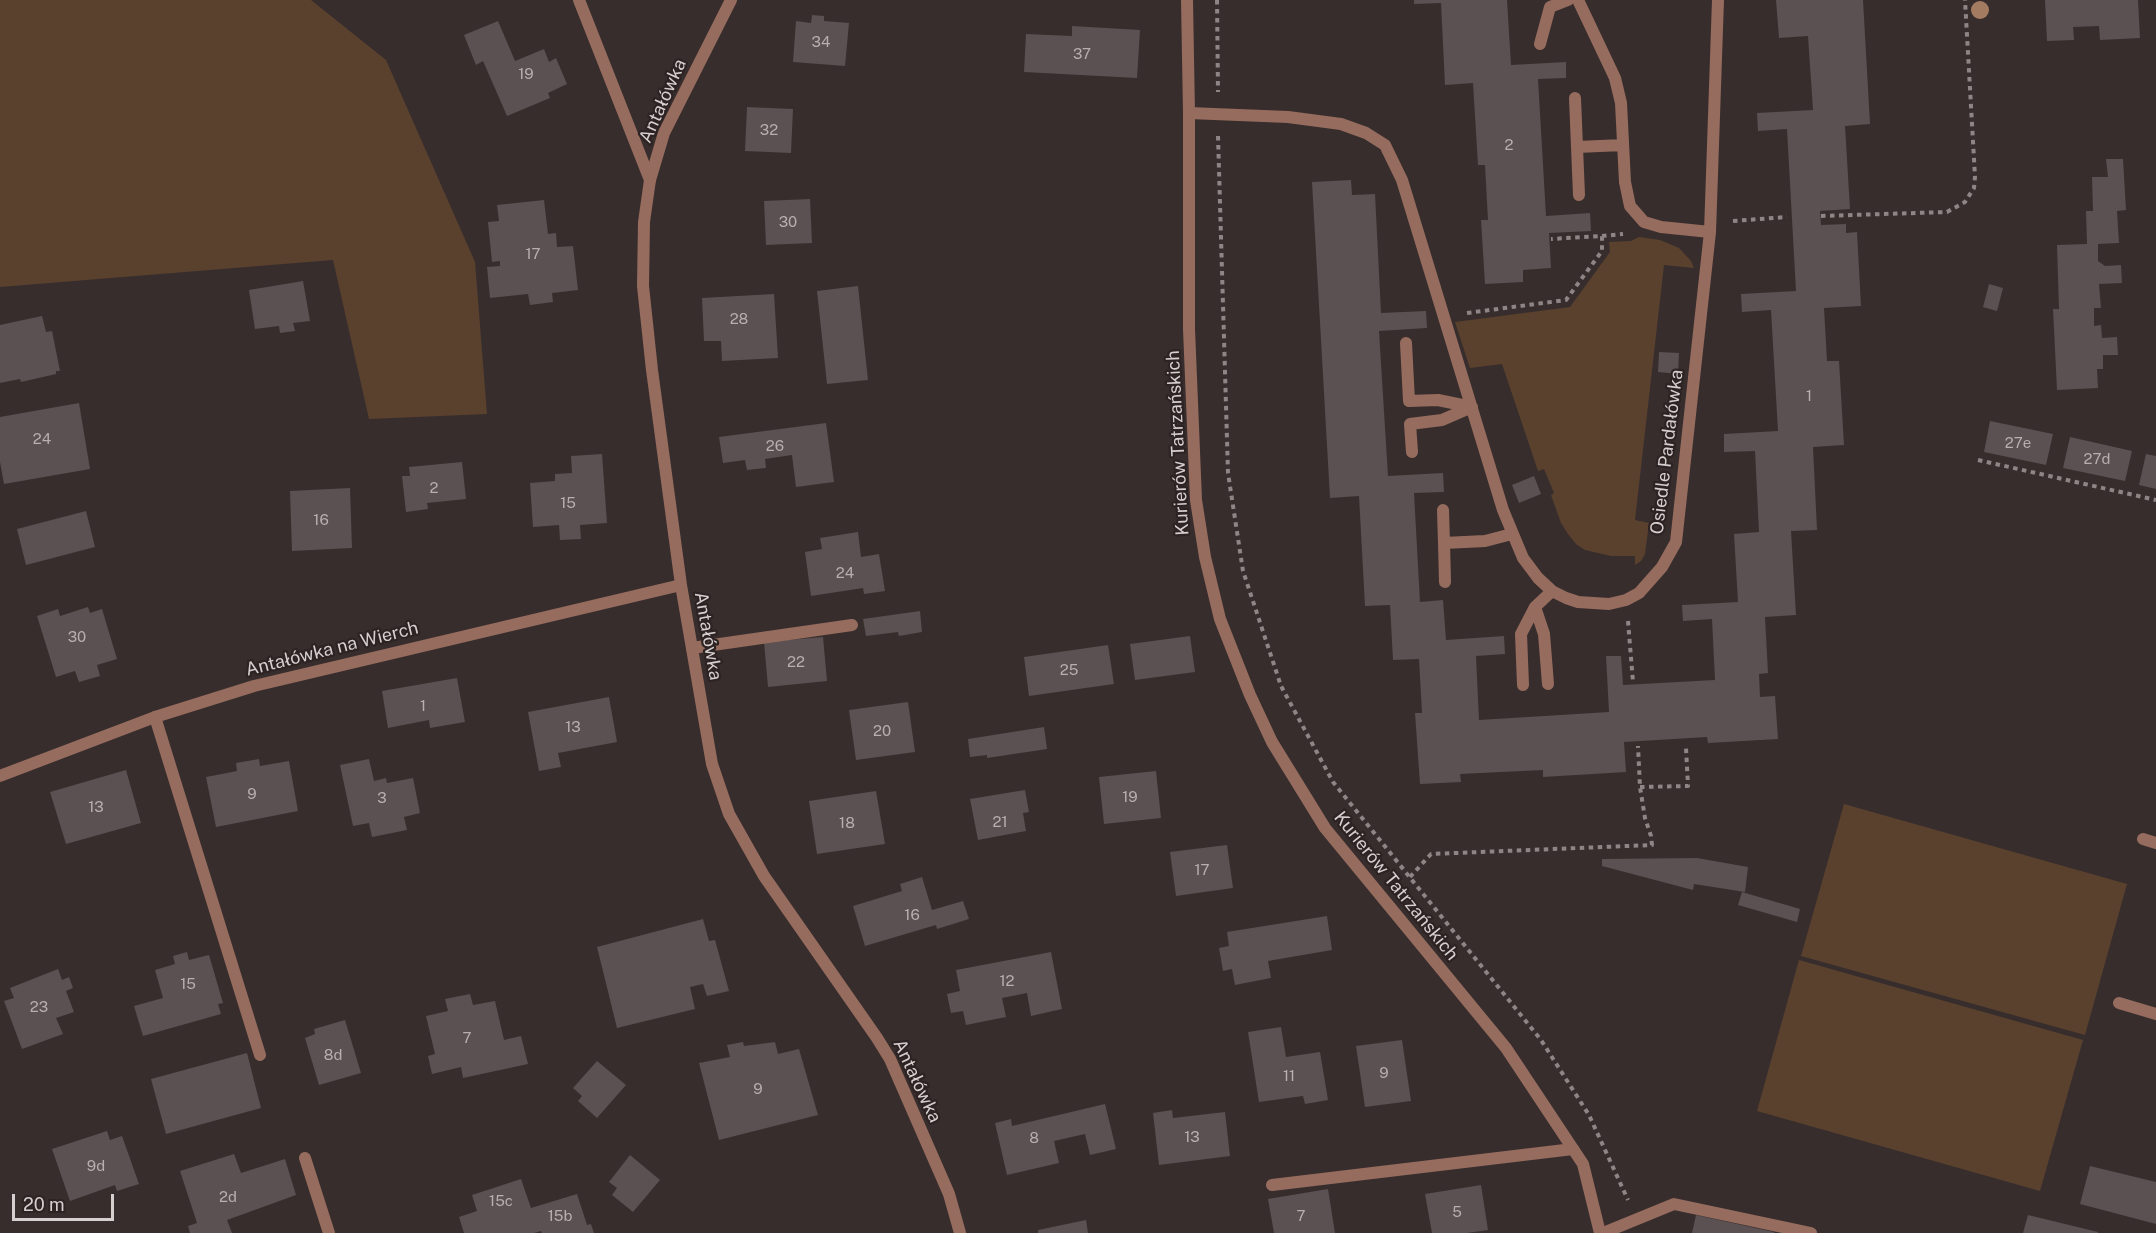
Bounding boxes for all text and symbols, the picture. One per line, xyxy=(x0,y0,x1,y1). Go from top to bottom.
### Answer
house number: 34 xyxy=(812,33,830,51)
house number: 37 xyxy=(1073,45,1091,63)
street label: Antałówka xyxy=(635,56,691,146)
house number: 19 xyxy=(518,65,534,83)
house number: 32 xyxy=(760,121,778,139)
house number: 2 xyxy=(1505,136,1513,154)
house number: 30 xyxy=(779,213,797,231)
house number: 17 xyxy=(525,245,541,263)
house number: 28 xyxy=(730,310,748,328)
street label: Kurierów Tatrzańskich xyxy=(1162,350,1194,536)
street label: Osiedle Pardałówka xyxy=(1646,368,1688,536)
house number: 1 xyxy=(1806,387,1812,405)
house number: 24 xyxy=(33,430,51,448)
house number: 27e xyxy=(2005,434,2031,452)
house number: 26 xyxy=(766,437,784,455)
house number: 27d xyxy=(2084,450,2110,468)
house number: 2 xyxy=(430,479,438,497)
house number: 15 xyxy=(560,494,576,512)
house number: 16 xyxy=(313,511,329,529)
house number: 24 xyxy=(836,564,854,582)
street label: Antałówka xyxy=(690,590,726,682)
street label: Antałówka na Wierch xyxy=(243,617,421,681)
house number: 30 xyxy=(68,628,86,646)
house number: 22 xyxy=(787,653,805,671)
house number: 25 xyxy=(1060,661,1078,679)
house number: 1 xyxy=(420,697,426,715)
house number: 13 xyxy=(565,718,581,736)
house number: 20 xyxy=(873,722,891,740)
house number: 9 xyxy=(247,785,257,803)
house number: 19 xyxy=(1122,788,1138,806)
house number: 3 xyxy=(377,789,387,807)
house number: 13 xyxy=(88,798,104,816)
street label: Kurierów Tatrzańskich xyxy=(1329,807,1463,965)
house number: 21 xyxy=(992,813,1008,831)
house number: 18 xyxy=(839,814,855,832)
house number: 17 xyxy=(1194,861,1210,879)
house number: 16 xyxy=(904,906,920,924)
house number: 12 xyxy=(999,972,1015,990)
house number: 15 xyxy=(180,975,196,993)
house number: 23 xyxy=(30,998,48,1016)
house number: 7 xyxy=(462,1029,472,1047)
street label: Antałówka xyxy=(888,1036,946,1126)
house number: 8d xyxy=(324,1046,342,1064)
house number: 9 xyxy=(1379,1064,1389,1082)
house number: 11 xyxy=(1283,1067,1295,1085)
house number: 9 xyxy=(753,1080,763,1098)
house number: 13 xyxy=(1184,1128,1200,1146)
house number: 8 xyxy=(1029,1129,1039,1147)
house number: 9d xyxy=(87,1157,105,1175)
scale bar xyxy=(15,1182,117,1220)
house number: 2d xyxy=(219,1188,237,1206)
house number: 15c xyxy=(489,1192,513,1210)
text: 20 m xyxy=(23,1194,65,1215)
house number: 5 xyxy=(1452,1203,1462,1221)
house number: 15b xyxy=(548,1207,572,1225)
house number: 7 xyxy=(1296,1207,1306,1225)

